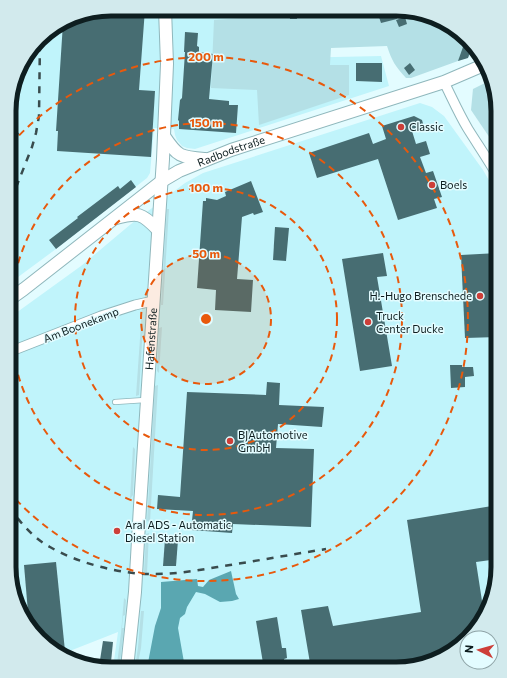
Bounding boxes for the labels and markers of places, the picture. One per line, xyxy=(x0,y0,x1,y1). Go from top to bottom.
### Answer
place label: Classic xyxy=(409,120,443,133)
marker: Classic xyxy=(396,122,406,132)
place label: Boels xyxy=(440,178,467,191)
marker: Boels xyxy=(427,180,437,190)
place label: H.-Hugo Brenschede xyxy=(369,289,472,302)
marker: H.-Hugo Brenschede xyxy=(475,291,485,301)
place label: Truck Center Ducke xyxy=(376,309,444,335)
centre of rings xyxy=(199,312,213,326)
marker: Truck Center Ducke xyxy=(363,317,373,327)
place label: BJAutomotive GmbH xyxy=(238,428,308,454)
marker: BJAutomotive GmbH xyxy=(225,436,235,446)
place label: Aral ADS - Automatic Diesel Station xyxy=(125,518,231,544)
marker: Aral ADS - Automatic Diesel Station xyxy=(112,526,122,536)

